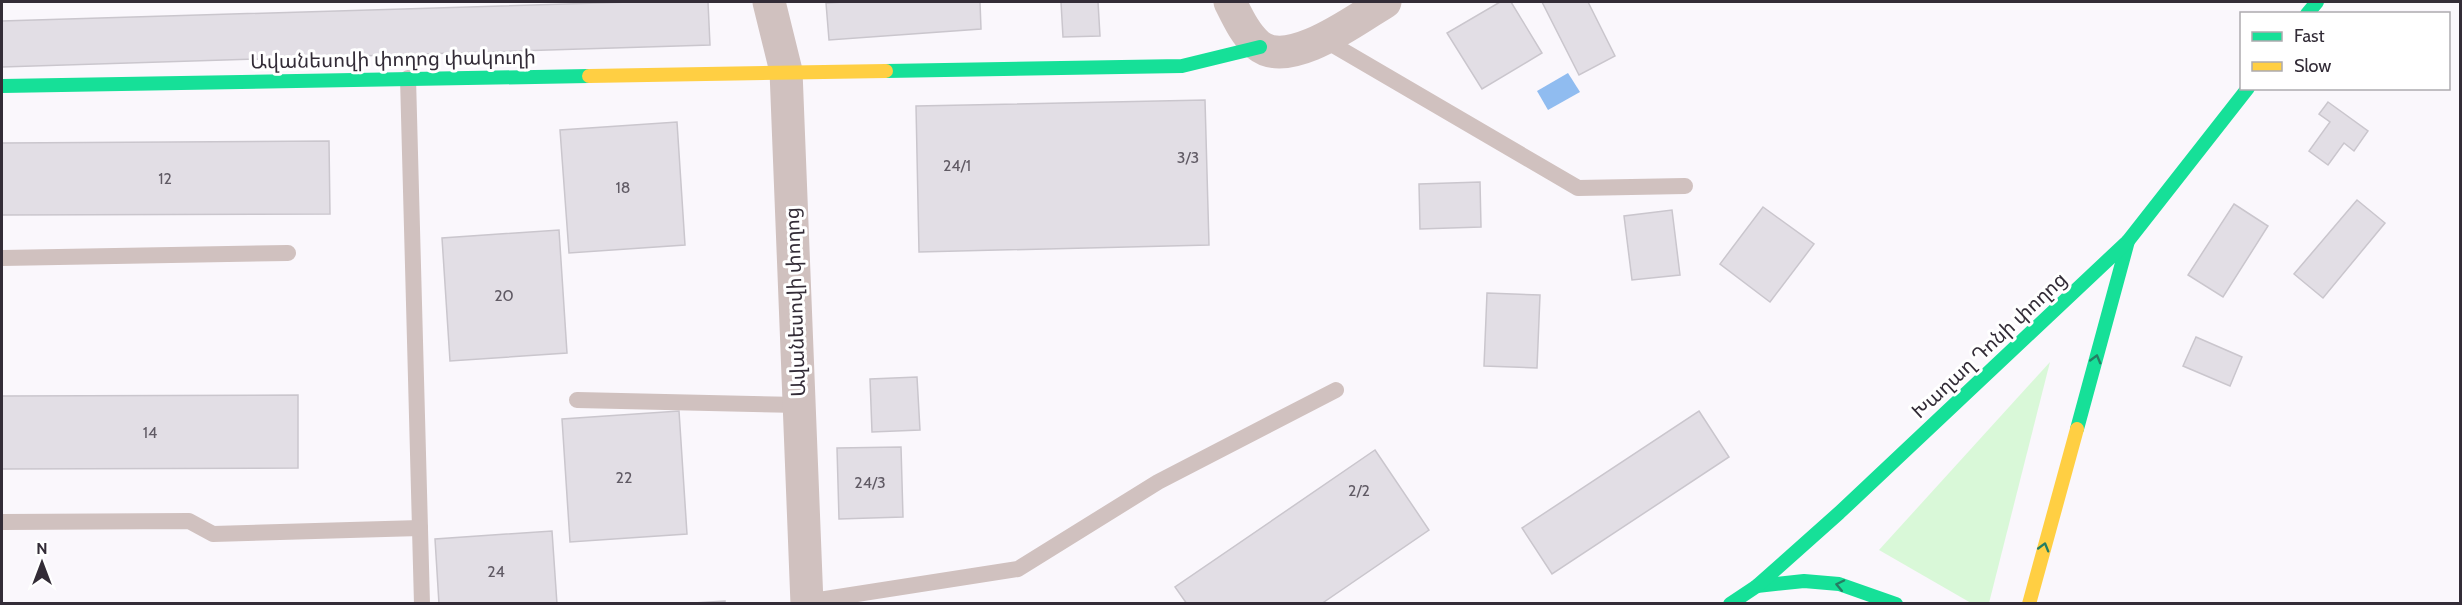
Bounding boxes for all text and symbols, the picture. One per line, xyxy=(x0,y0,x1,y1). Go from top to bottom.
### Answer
legend xyxy=(2240,12,2450,90)
text: Fast xyxy=(2294,25,2325,47)
street label: Ավանեսովի փողոց փակուղի xyxy=(250,45,536,73)
text: Slow xyxy=(2294,55,2331,77)
house number: 3/3 xyxy=(1177,148,1199,167)
house number: 24/1 xyxy=(943,156,971,175)
house number: 12 xyxy=(158,169,172,188)
house number: 18 xyxy=(616,178,630,197)
street label: Ավանեսովի փողոց xyxy=(780,207,810,397)
street label: Խաղաղ Դոնի փողոց xyxy=(1906,267,2072,423)
house number: 20 xyxy=(494,286,514,305)
one-way arrow xyxy=(2089,354,2101,365)
house number: 14 xyxy=(143,423,157,442)
house number: 22 xyxy=(616,468,632,487)
house number: 24/3 xyxy=(854,473,886,492)
house number: 2/2 xyxy=(1348,481,1370,500)
north arrow xyxy=(12,533,72,593)
text: N xyxy=(36,539,48,558)
one-way arrow xyxy=(2037,542,2050,552)
house number: 24 xyxy=(487,562,505,581)
one-way arrow xyxy=(1836,579,1846,592)

